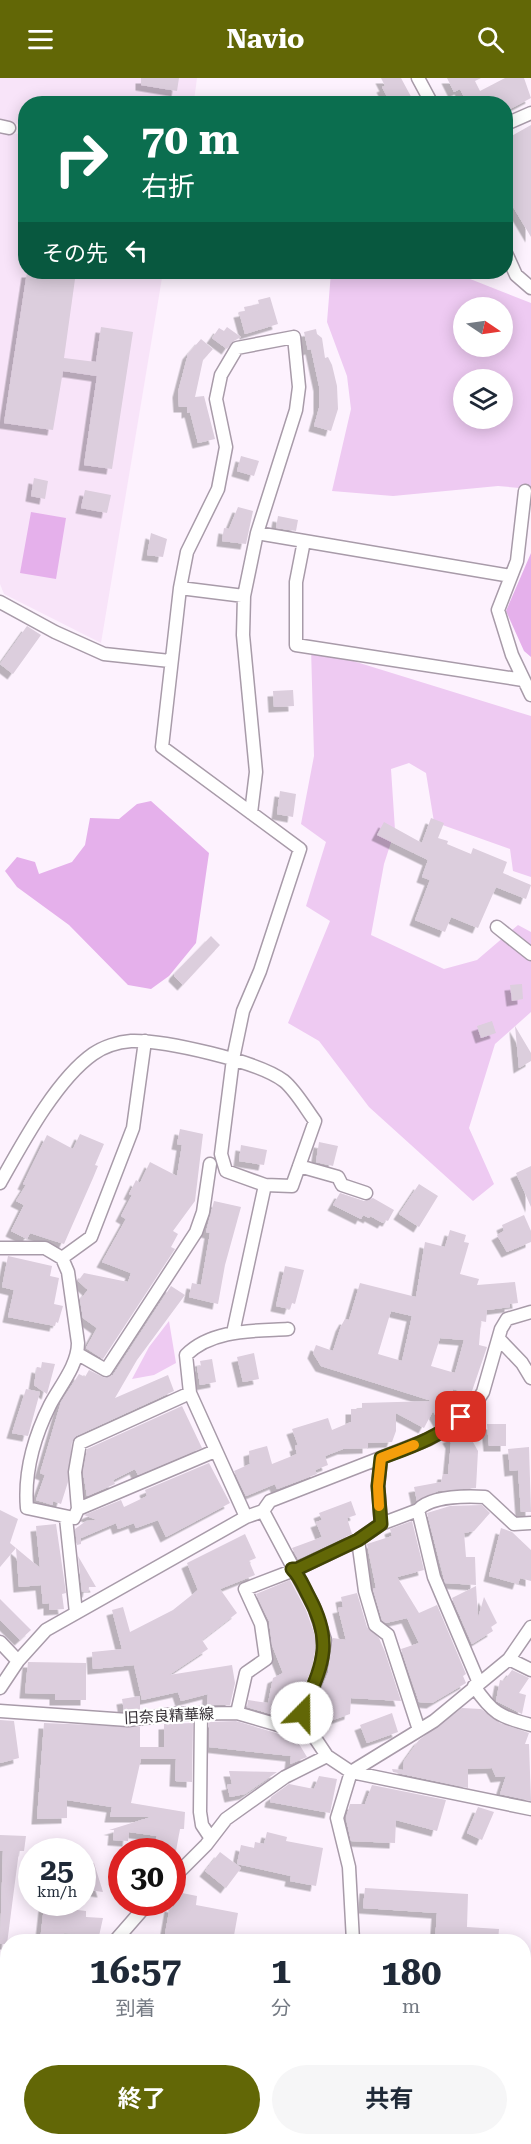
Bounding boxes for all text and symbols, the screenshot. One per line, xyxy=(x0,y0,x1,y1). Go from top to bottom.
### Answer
icon: menu xyxy=(24,23,57,56)
text: Navio xyxy=(226,23,305,55)
icon: search xyxy=(474,23,507,56)
text: 70 m xyxy=(141,115,239,164)
icon: right xyxy=(42,120,120,198)
text: 右折 xyxy=(141,171,195,203)
icon: left xyxy=(120,234,153,267)
text: その先 xyxy=(42,241,108,266)
north arrow xyxy=(453,297,513,357)
map controls xyxy=(453,297,513,429)
button: layers xyxy=(453,369,513,429)
pin xyxy=(435,1391,486,1442)
icon: arrive xyxy=(444,1400,477,1433)
position arrow xyxy=(270,1681,334,1745)
street label: 旧奈良精華線 xyxy=(124,1705,214,1727)
speed limit sign: 30 xyxy=(108,1838,186,1916)
text: 25 xyxy=(40,1852,74,1887)
text: km/h xyxy=(37,1883,77,1901)
text: 16:57 xyxy=(90,1950,182,1992)
text: 1 xyxy=(271,1950,291,1992)
text: 180 xyxy=(381,1952,441,1994)
text: m xyxy=(402,1994,420,2018)
text: 到着 xyxy=(116,1996,156,2020)
text: 分 xyxy=(271,1996,291,2020)
button: 終了 xyxy=(24,2065,260,2134)
button: 共有 xyxy=(272,2065,507,2134)

